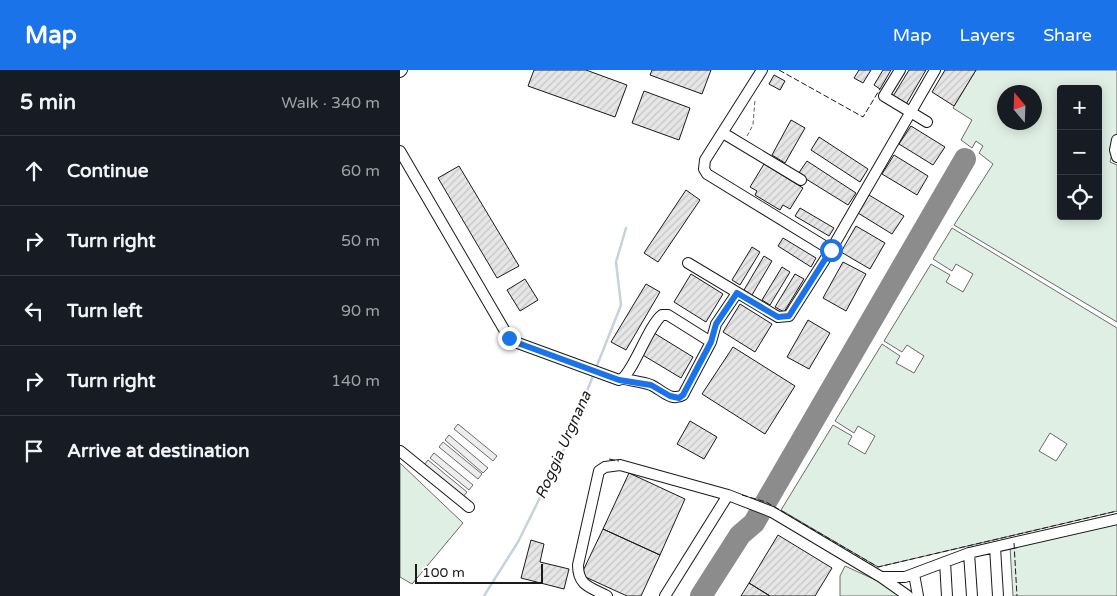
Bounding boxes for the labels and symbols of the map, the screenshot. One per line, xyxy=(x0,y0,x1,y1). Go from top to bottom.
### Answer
north arrow xyxy=(997,85,1042,130)
route start xyxy=(820,239,843,262)
route end xyxy=(498,327,521,350)
water label: Roggia Urgnana xyxy=(531,388,595,502)
scale bar xyxy=(415,561,542,584)

